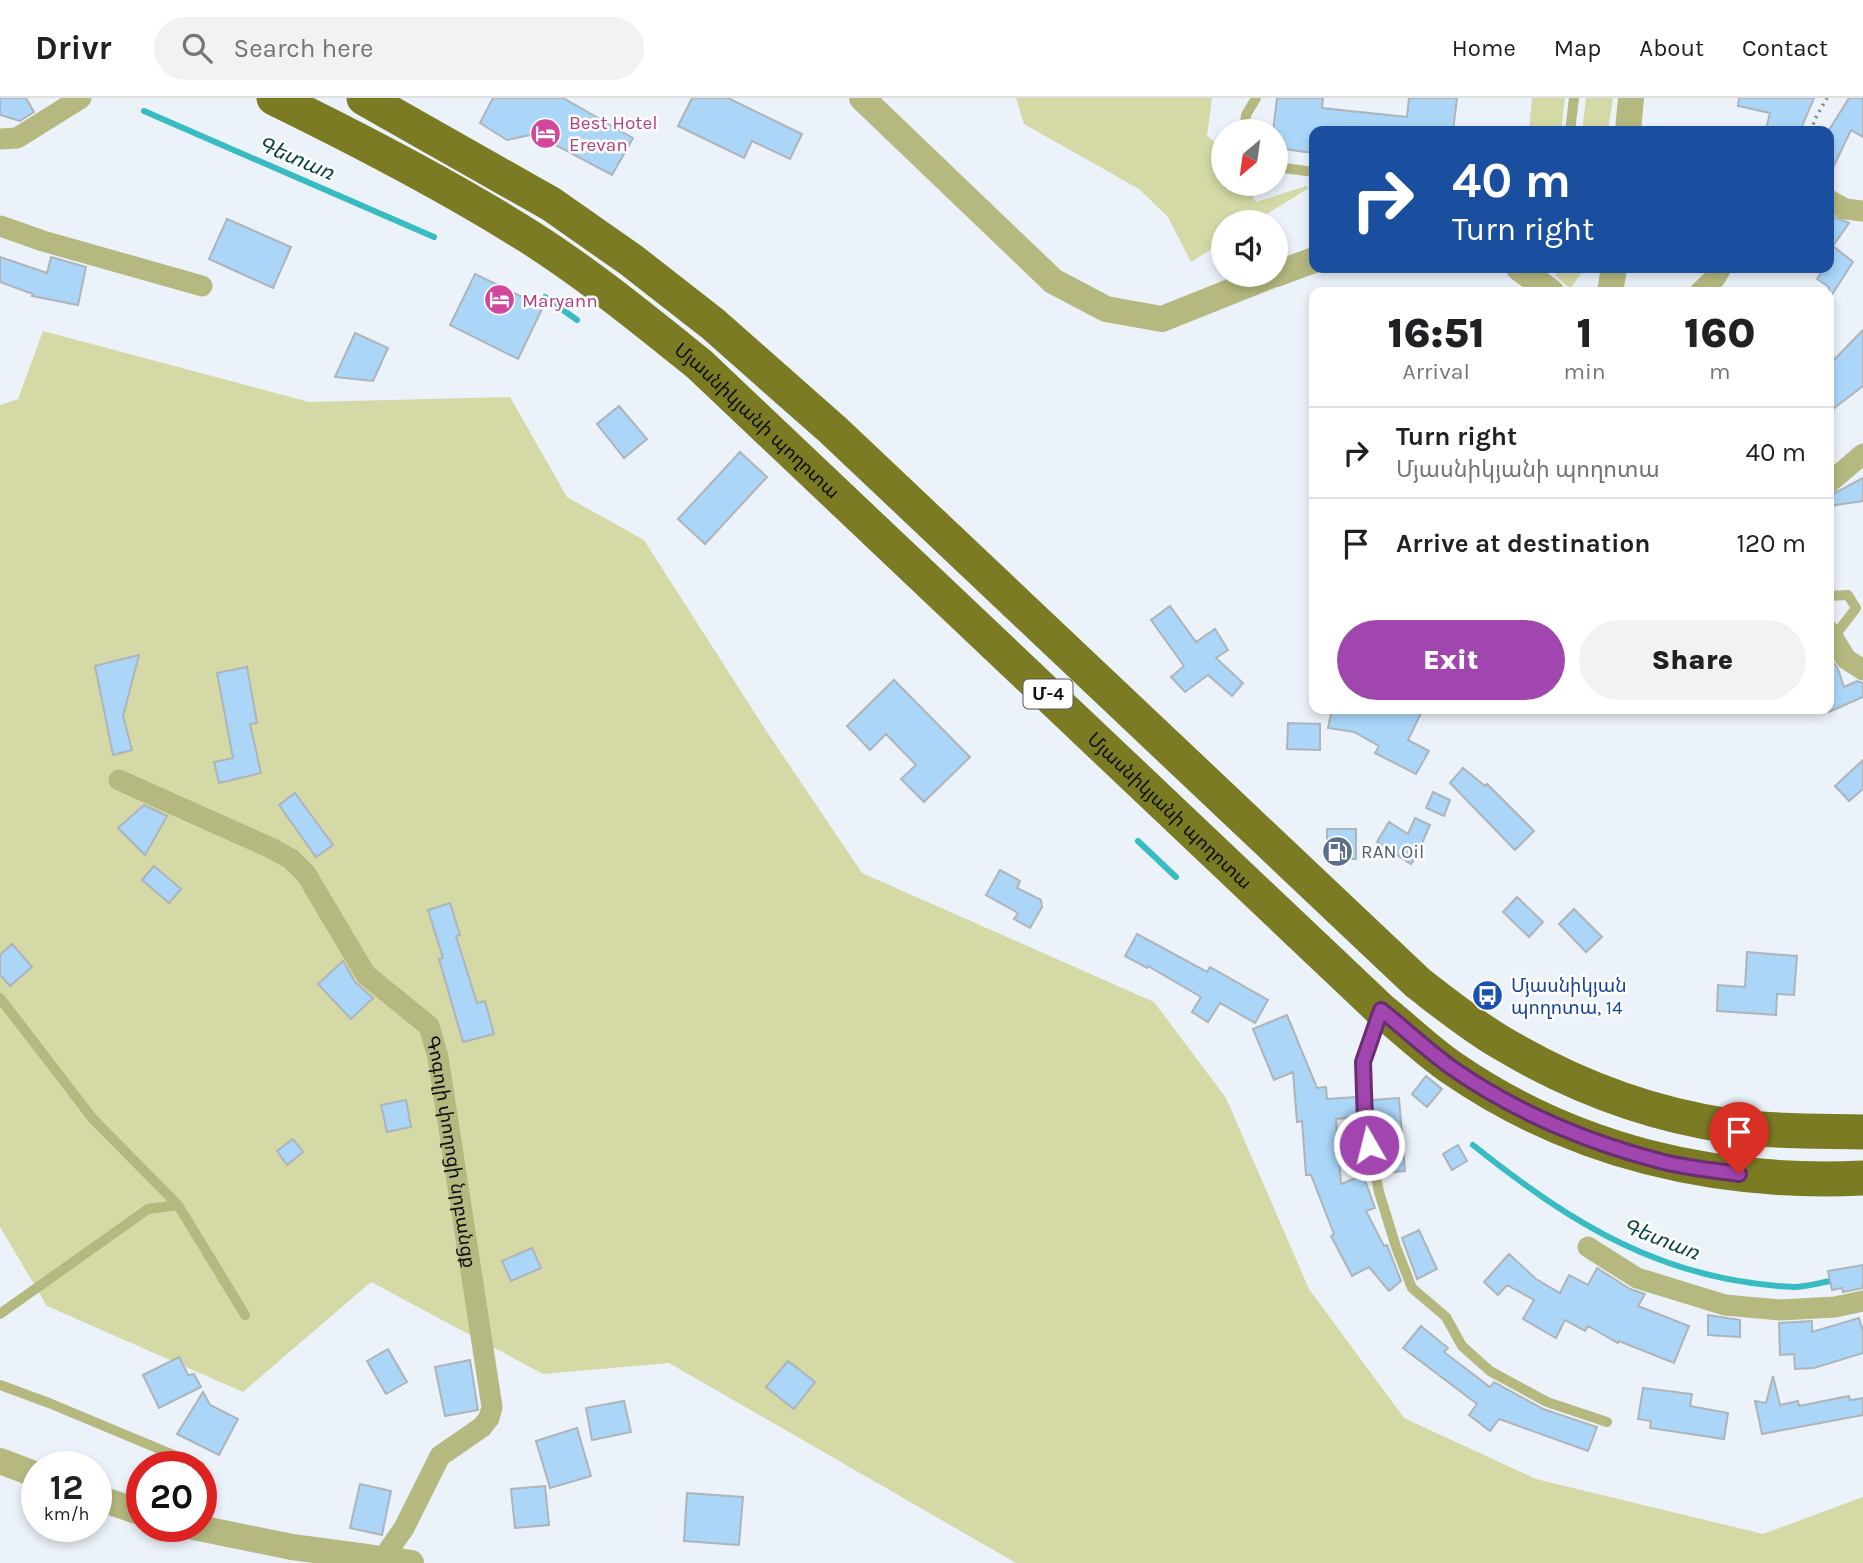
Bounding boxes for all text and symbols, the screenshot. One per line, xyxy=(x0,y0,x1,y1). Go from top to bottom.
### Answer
search box xyxy=(154,17,644,80)
text: Drivr xyxy=(35,29,112,67)
icon: search xyxy=(178,29,216,67)
text: Search here xyxy=(234,33,373,64)
text: Home xyxy=(1452,34,1516,62)
text: Map xyxy=(1554,34,1601,62)
text: About xyxy=(1639,34,1704,62)
text: Contact xyxy=(1742,34,1828,62)
place label: Best Hotel Erevan xyxy=(569,112,658,156)
hotel icon: Best Hotel Erevan xyxy=(529,116,563,150)
north arrow xyxy=(1211,119,1288,196)
map controls xyxy=(1211,119,1288,287)
water label: Գետառ xyxy=(254,131,339,185)
text: 40 m xyxy=(1452,152,1571,209)
icon: right xyxy=(1337,154,1428,245)
button: sound xyxy=(1211,210,1288,287)
text: Turn right xyxy=(1452,211,1594,248)
hotel icon: Maryann xyxy=(482,283,516,317)
place label: Maryann xyxy=(522,290,598,312)
text: 16:51 xyxy=(1387,308,1485,358)
text: 1 xyxy=(1576,308,1593,358)
text: 160 xyxy=(1684,308,1756,358)
street label: Մյասնիկյանի պողոտա xyxy=(670,339,844,503)
text: Arrival xyxy=(1403,358,1470,385)
text: min xyxy=(1563,358,1606,385)
text: m xyxy=(1709,358,1731,385)
text: Turn right xyxy=(1396,421,1517,452)
icon: right xyxy=(1337,434,1375,472)
text: 40 m xyxy=(1746,437,1806,468)
text: Մյասնիկյանի պողոտա xyxy=(1396,456,1660,483)
icon: arrive xyxy=(1337,525,1375,563)
text: Arrive at destination xyxy=(1396,528,1650,559)
text: 120 m xyxy=(1736,528,1806,559)
button: Exit xyxy=(1337,620,1565,700)
button: Share xyxy=(1579,620,1806,700)
road number: Մ-4 xyxy=(1024,680,1072,708)
street label: Մյասնիկյանի պողոտա xyxy=(1083,728,1256,894)
fuel station icon: RAN Oil xyxy=(1321,834,1355,868)
place label: RAN Oil xyxy=(1361,841,1424,863)
place label: Մյասնիկյան պողոտա, 14 xyxy=(1511,975,1627,1019)
bus stop icon: Մյասնիկյան պողոտա, 14 xyxy=(1471,979,1505,1013)
street label: Գոգոլի փողոցի նրբանցք xyxy=(420,1033,480,1269)
pin xyxy=(1709,1102,1769,1174)
position arrow xyxy=(1332,1108,1406,1182)
icon: arrive xyxy=(1720,1113,1758,1151)
water label: Գետառ xyxy=(1619,1213,1704,1265)
speed limit sign: 20 xyxy=(126,1451,217,1542)
text: 12 xyxy=(50,1467,83,1508)
text: km/h xyxy=(44,1503,89,1525)

